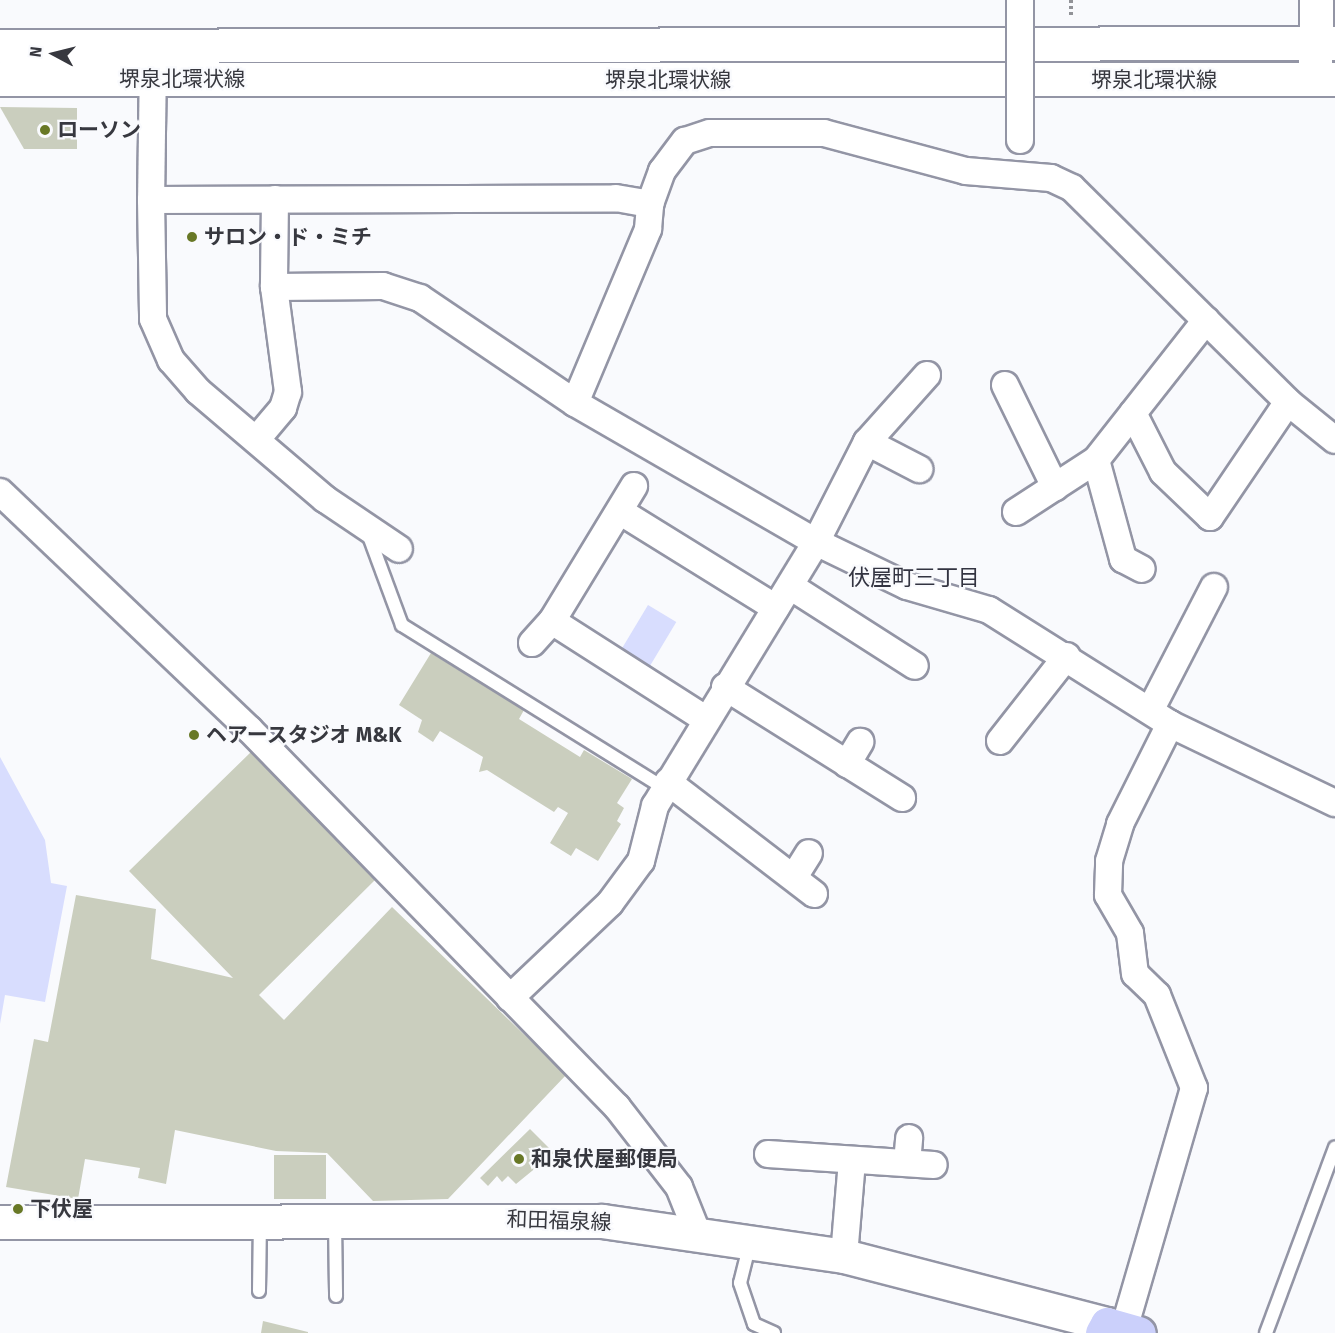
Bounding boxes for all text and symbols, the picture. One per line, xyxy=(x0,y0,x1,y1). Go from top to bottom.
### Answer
north arrow xyxy=(24,24,84,84)
text: N xyxy=(26,45,46,58)
street label: 堺泉北環状線 xyxy=(119,66,245,92)
street label: 堺泉北環状線 xyxy=(605,67,731,93)
street label: 堺泉北環状線 xyxy=(1091,67,1217,93)
place label: ローソン xyxy=(57,117,141,143)
marker: ローソン xyxy=(38,123,52,137)
place label: サロン・ド・ミチ xyxy=(204,224,372,250)
marker: サロン・ド・ミチ xyxy=(185,230,199,244)
district label: 伏屋町三丁目 xyxy=(848,565,980,591)
place label: ヘアースタジオ M&K xyxy=(206,722,402,748)
marker: ヘアースタジオ M&K xyxy=(187,728,201,742)
place label: 和泉伏屋郵便局 xyxy=(531,1146,678,1172)
marker: 和泉伏屋郵便局 xyxy=(512,1152,526,1166)
place label: 下伏屋 xyxy=(30,1196,93,1222)
marker: 下伏屋 xyxy=(11,1202,25,1216)
street label: 和田福泉線 xyxy=(506,1207,612,1235)

